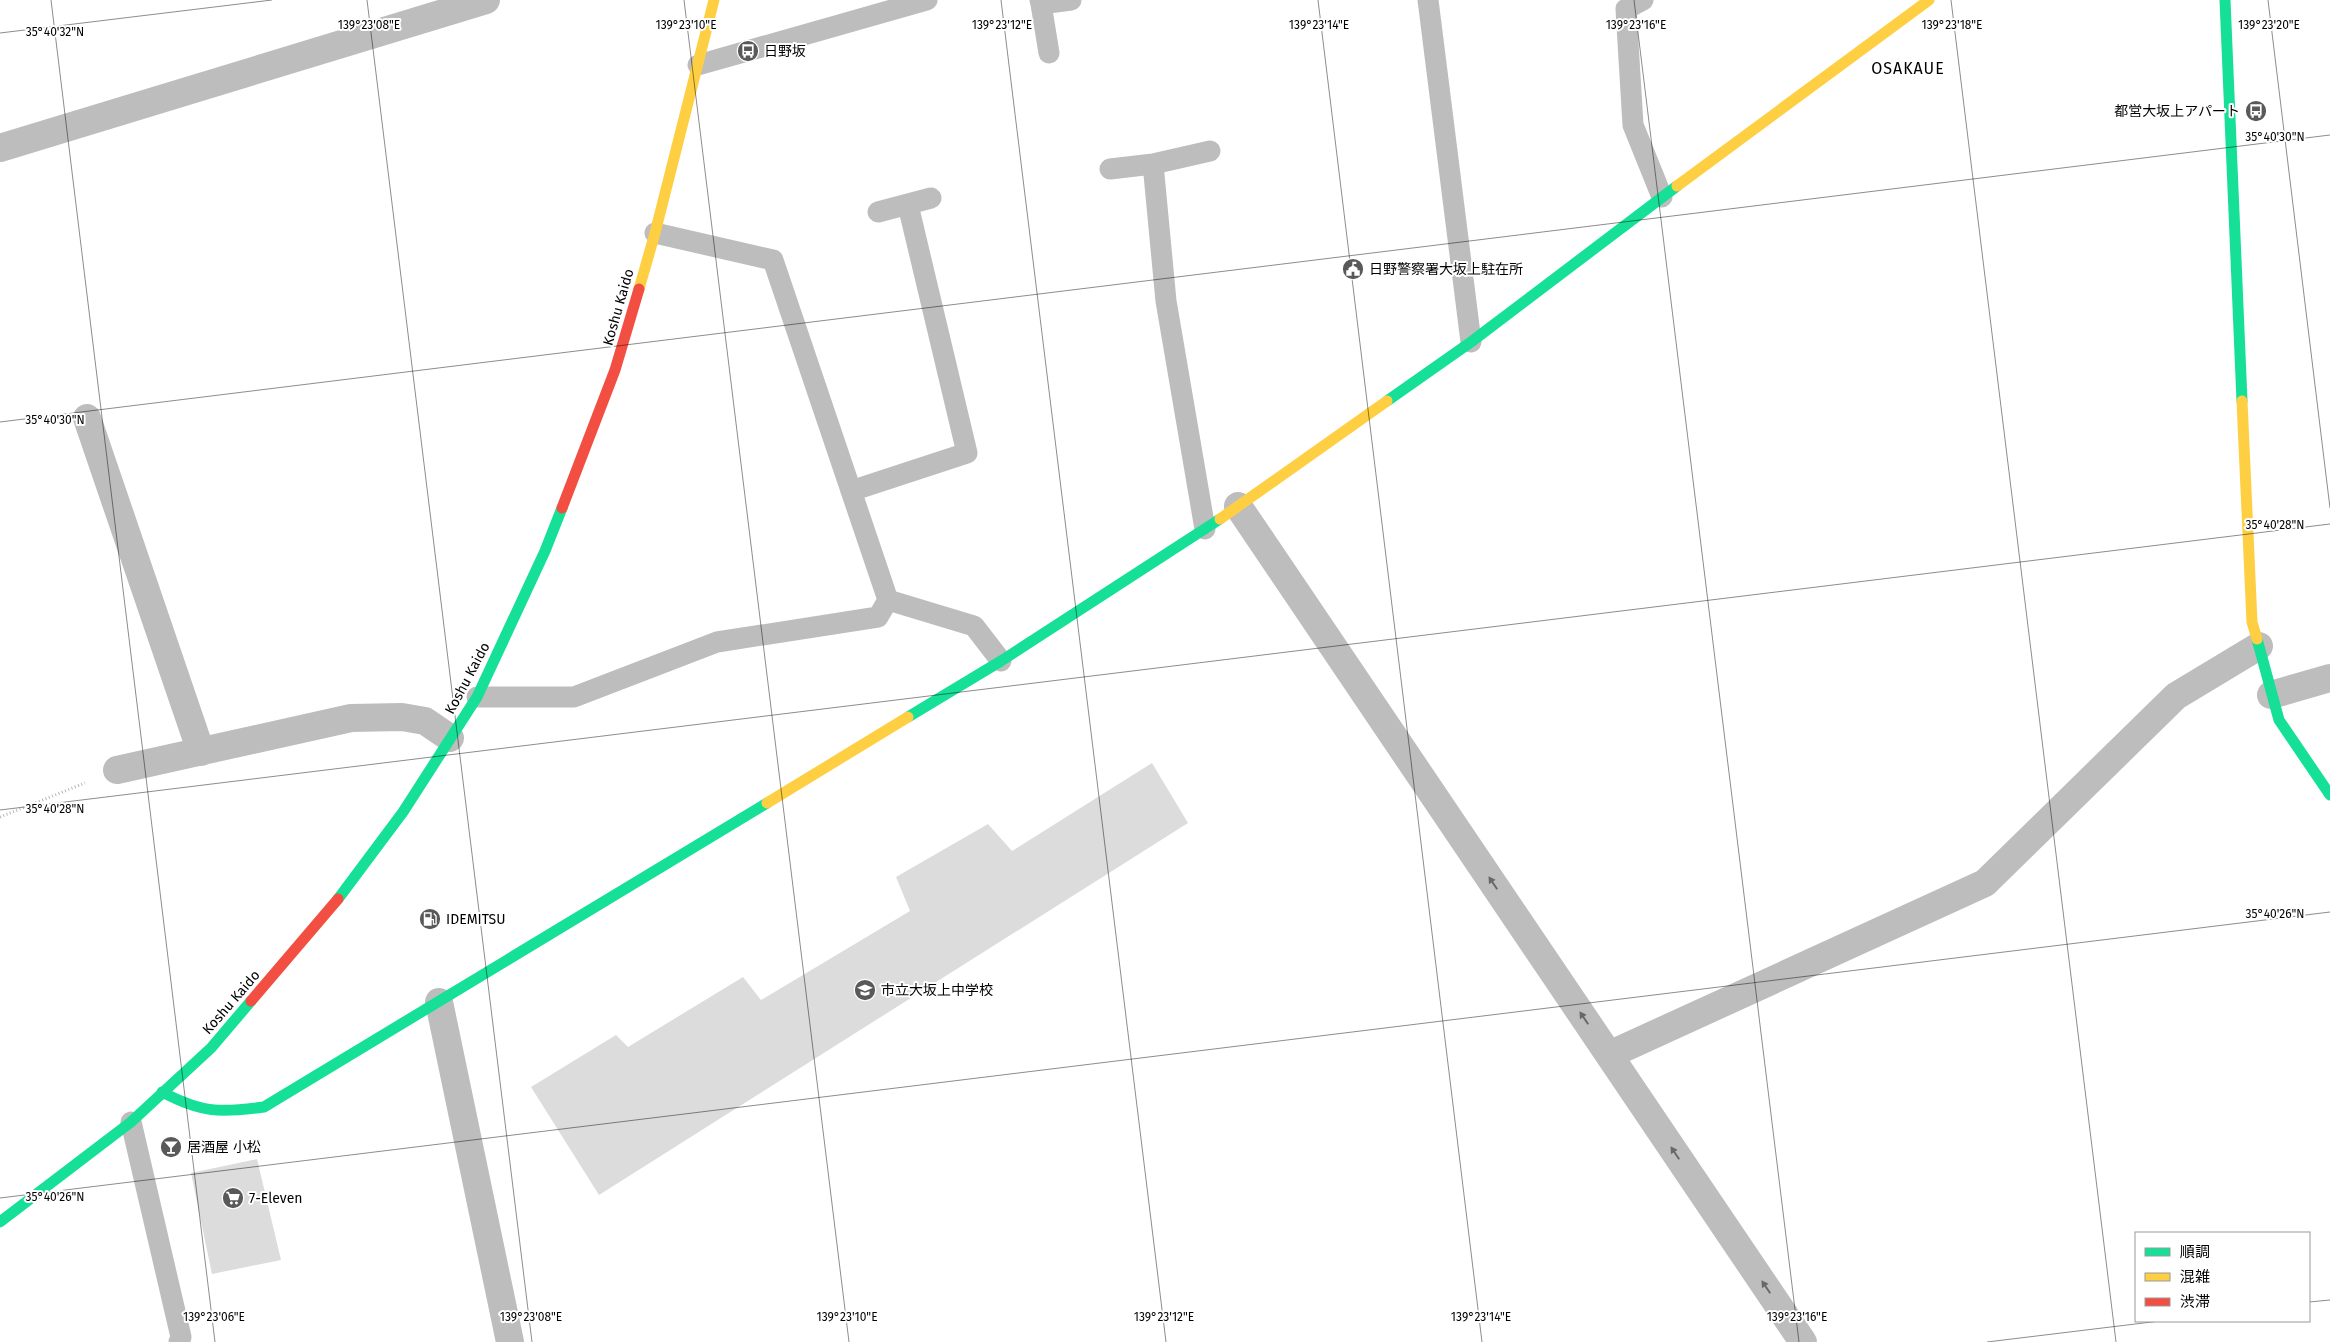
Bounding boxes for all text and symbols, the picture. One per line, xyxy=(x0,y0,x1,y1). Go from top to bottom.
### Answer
text: 139°23'08"E xyxy=(338,18,400,32)
text: 139°23'10"E xyxy=(655,18,717,32)
text: 139°23'12"E xyxy=(972,18,1032,32)
text: 139°23'14"E xyxy=(1289,18,1349,32)
text: 139°23'16"E xyxy=(1606,18,1666,32)
text: 139°23'18"E xyxy=(1922,18,1982,32)
text: 139°23'20"E xyxy=(2238,18,2300,32)
text: 35°40'32"N xyxy=(26,25,84,39)
bus stop icon: 日野坂 xyxy=(736,39,760,63)
place label: 日野坂 xyxy=(764,43,806,60)
district label: OSAKAUE xyxy=(1871,59,1945,78)
bus stop icon: 都営大坂上アパート xyxy=(2244,99,2268,123)
place label: 都営大坂上アパート xyxy=(2114,103,2240,120)
text: 35°40'30"N xyxy=(2245,130,2305,144)
public building icon: 日野警察署大坂上駐在所 xyxy=(1341,257,1365,281)
place label: 日野警察署大坂上駐在所 xyxy=(1369,261,1523,278)
street label: Koshu Kaido xyxy=(599,267,638,347)
text: 35°40'30"N xyxy=(25,413,85,427)
text: 35°40'28"N xyxy=(2245,518,2305,532)
street label: Koshu Kaido xyxy=(441,639,494,717)
text: 35°40'28"N xyxy=(25,802,85,816)
one-way arrow xyxy=(1488,877,1497,890)
fuel station icon: IDEMITSU xyxy=(418,907,442,931)
text: 35°40'26"N xyxy=(2246,907,2304,921)
place label: IDEMITSU xyxy=(446,911,506,928)
street label: Koshu Kaido xyxy=(199,967,264,1038)
school or university icon: 市立大坂上中学校 xyxy=(853,978,877,1002)
place label: 市立大坂上中学校 xyxy=(881,982,993,999)
one-way arrow xyxy=(1579,1011,1589,1025)
bar icon: 居酒屋 小松 xyxy=(159,1135,183,1159)
place label: 居酒屋 小松 xyxy=(187,1139,261,1156)
one-way arrow xyxy=(1670,1146,1680,1159)
supermarket icon: 7-Eleven xyxy=(221,1186,245,1210)
text: 35°40'26"N xyxy=(26,1190,84,1204)
place label: 7-Eleven xyxy=(249,1190,303,1207)
legend xyxy=(2135,1232,2310,1322)
text: 順調 xyxy=(2180,1243,2210,1261)
text: 混雑 xyxy=(2180,1268,2210,1286)
one-way arrow xyxy=(1761,1280,1771,1294)
text: 渋滞 xyxy=(2180,1293,2210,1311)
text: 139°23'06"E xyxy=(183,1310,245,1324)
text: 139°23'08"E xyxy=(500,1310,562,1324)
text: 139°23'10"E xyxy=(816,1310,878,1324)
text: 139°23'12"E xyxy=(1134,1310,1194,1324)
text: 139°23'14"E xyxy=(1451,1310,1511,1324)
text: 139°23'16"E xyxy=(1767,1310,1827,1324)

